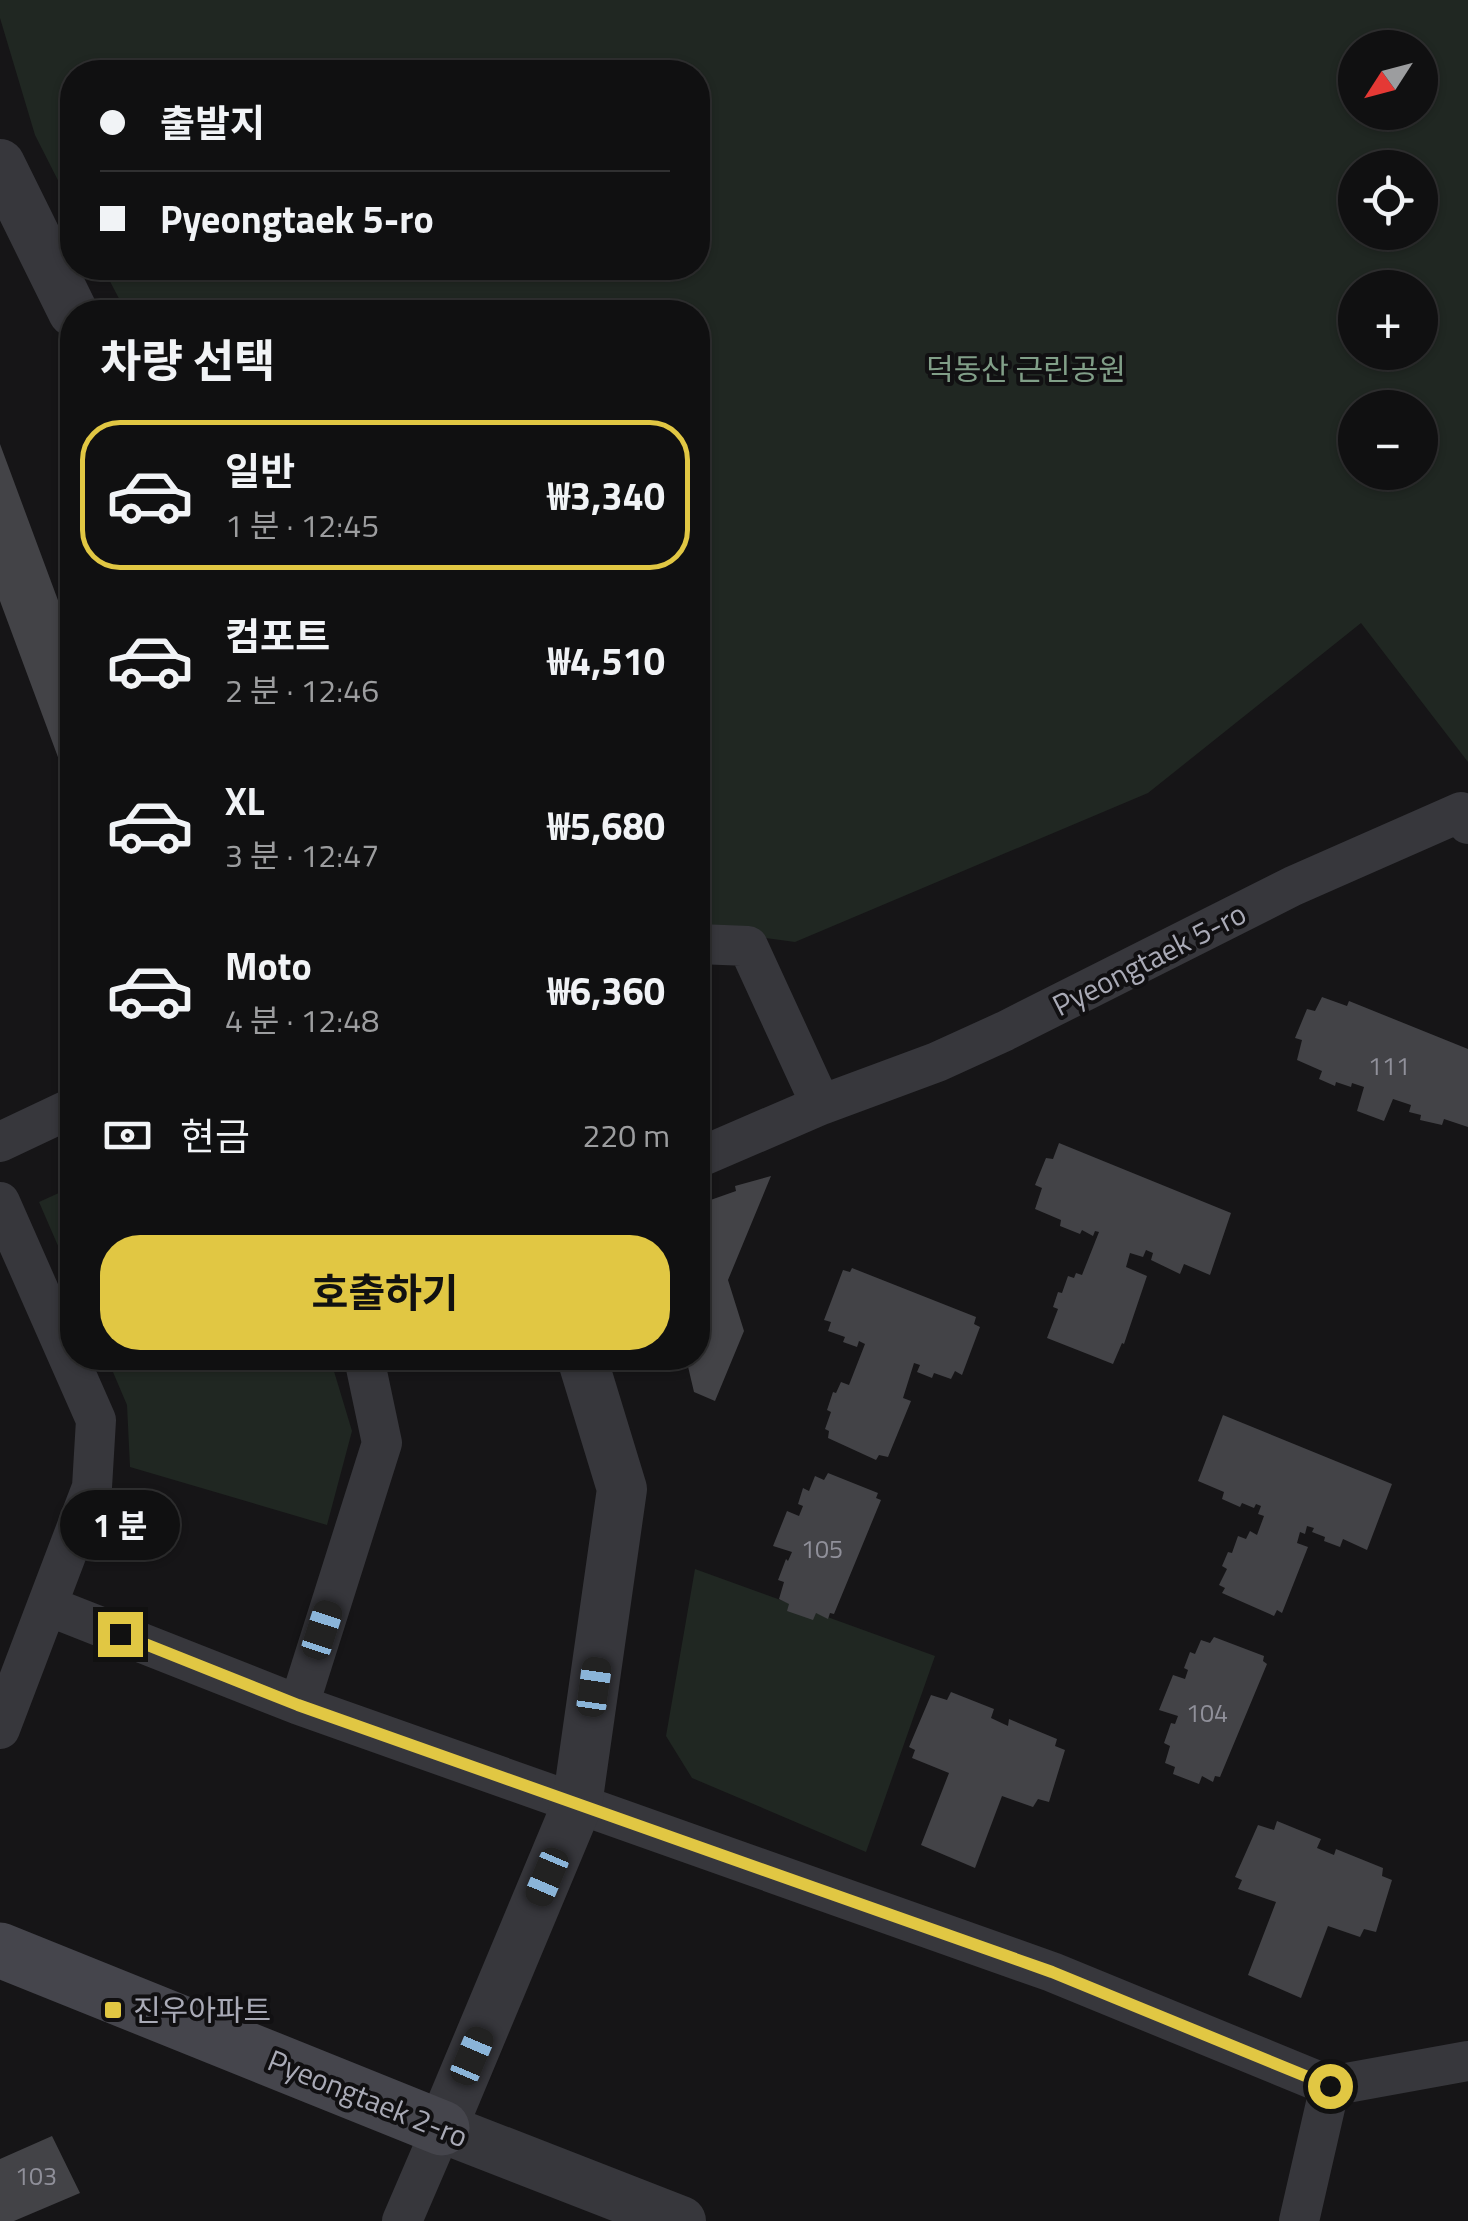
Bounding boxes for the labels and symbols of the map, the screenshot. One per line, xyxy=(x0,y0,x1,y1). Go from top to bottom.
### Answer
north arrow xyxy=(1338,30,1438,130)
park label: 덕동산 근린공원 xyxy=(926,346,1126,392)
street label: Pyeongtaek 5-ro xyxy=(1044,890,1254,1028)
house number: 111 xyxy=(1368,1047,1410,1085)
callout: 1 분 xyxy=(60,1489,180,1559)
house number: 105 xyxy=(801,1530,843,1568)
car xyxy=(298,1597,346,1663)
route end xyxy=(98,1612,143,1657)
car xyxy=(575,1655,613,1719)
house number: 104 xyxy=(1186,1694,1228,1732)
car xyxy=(521,1844,573,1910)
place label: 진우아파트 xyxy=(133,1987,271,2033)
marker: 진우아파트 xyxy=(102,1999,124,2021)
car xyxy=(446,2023,498,2089)
street label: Pyeongtaek 2-ro xyxy=(261,2037,475,2159)
route start xyxy=(1308,2064,1353,2109)
house number: 103 xyxy=(15,2157,57,2195)

